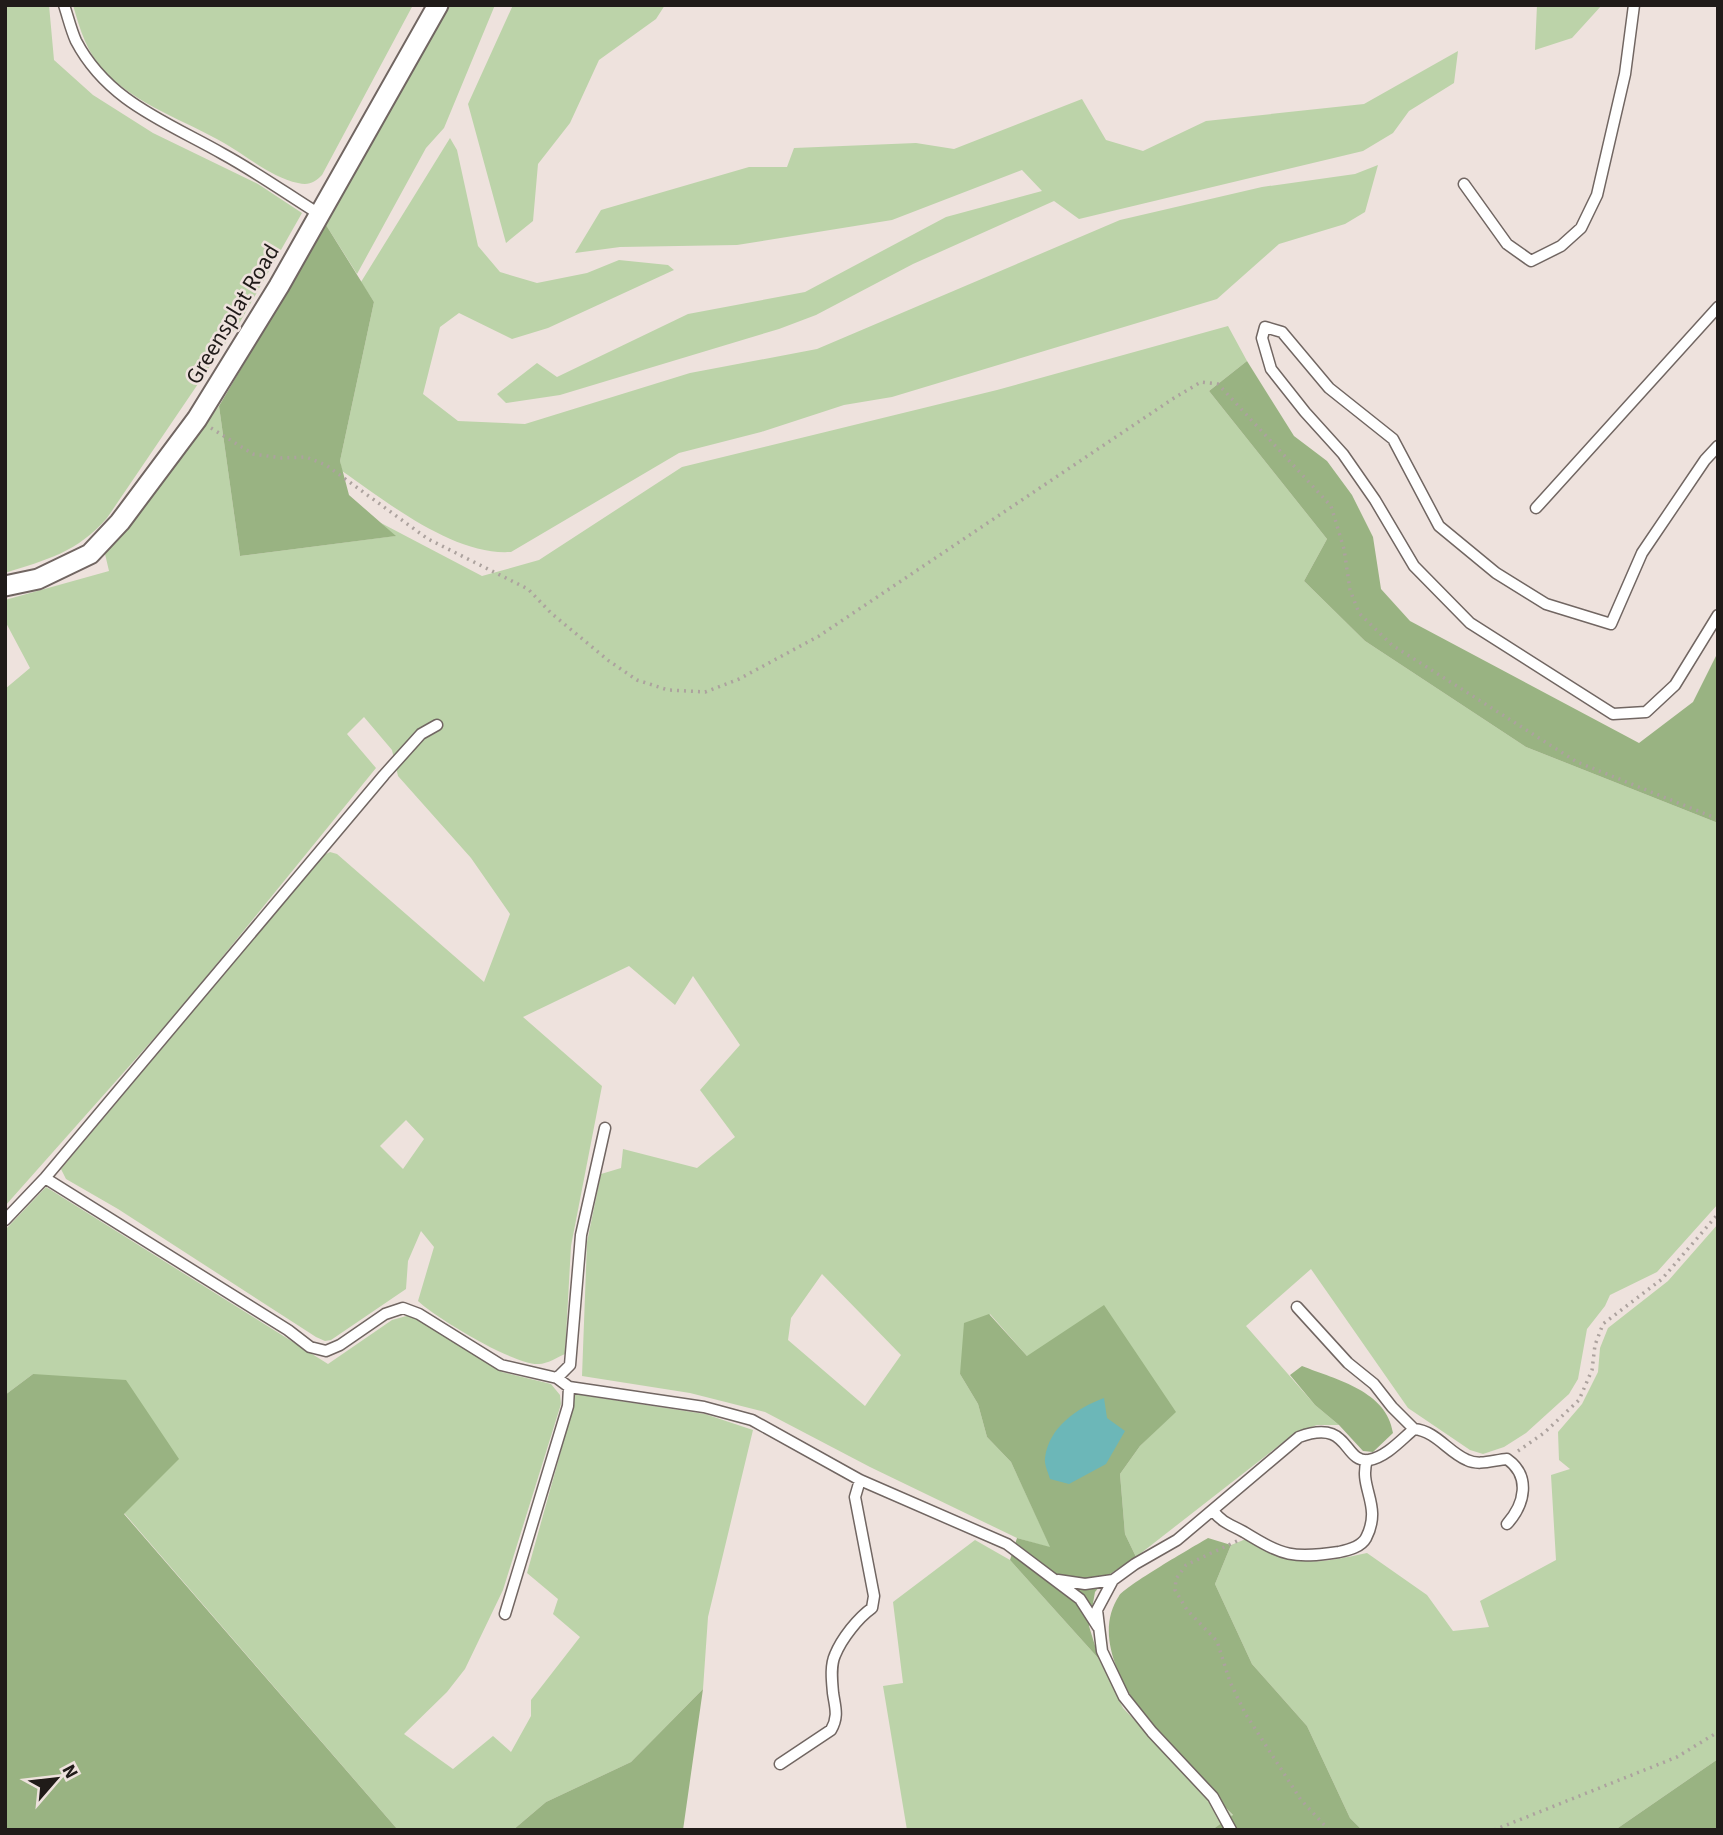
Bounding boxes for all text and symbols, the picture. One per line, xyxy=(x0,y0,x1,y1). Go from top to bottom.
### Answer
street label: Greensplat Road xyxy=(177,238,287,391)
north arrow xyxy=(21,1744,91,1814)
text: N xyxy=(55,1760,85,1784)

